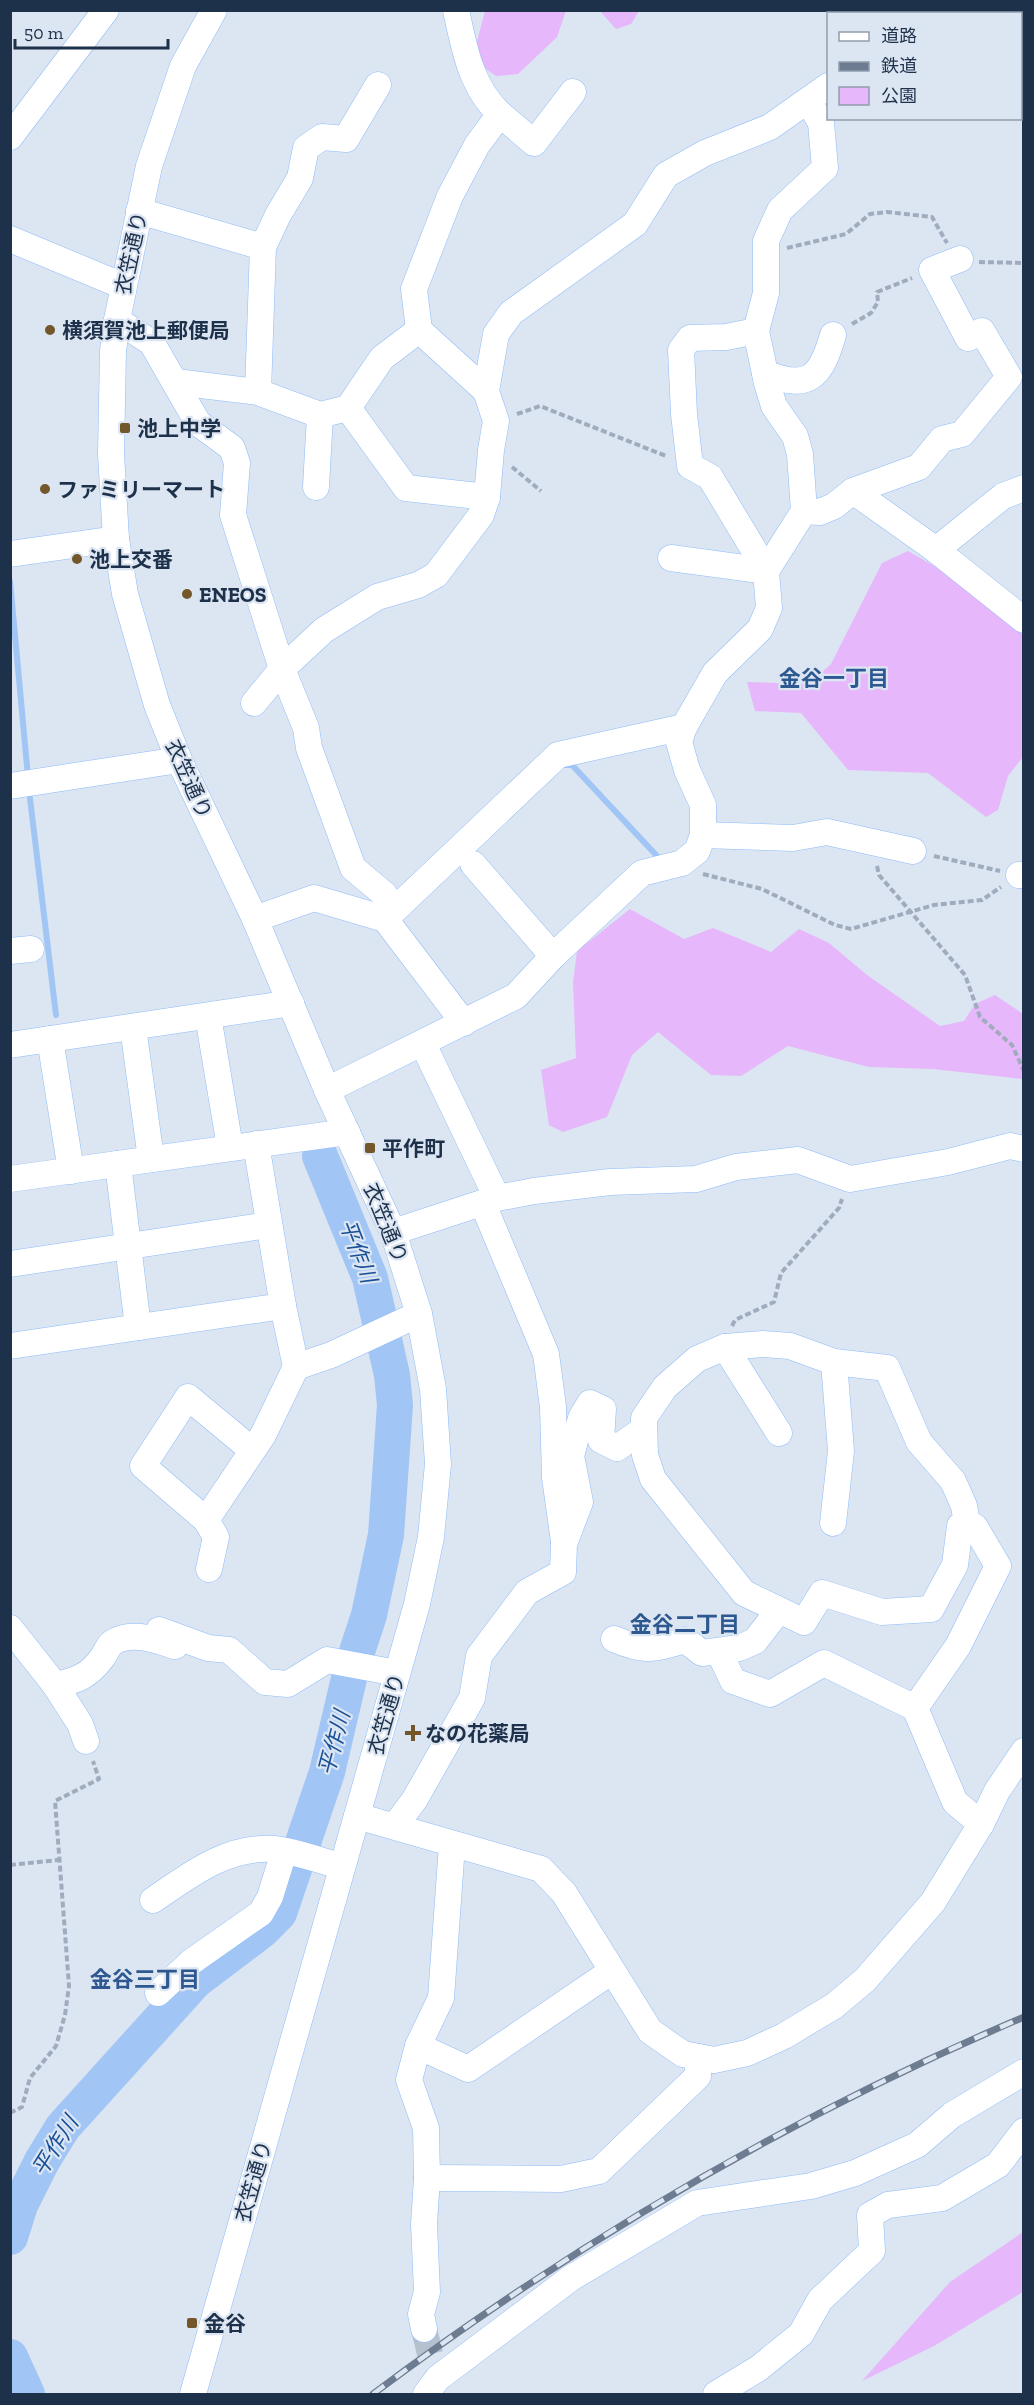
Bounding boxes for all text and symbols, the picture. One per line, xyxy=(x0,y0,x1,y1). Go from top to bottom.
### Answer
scale bar xyxy=(15,12,168,50)
legend xyxy=(827,12,1022,120)
text: 50 m xyxy=(24,22,64,44)
text: 道路 xyxy=(881,25,917,47)
text: 鉄道 xyxy=(881,55,917,77)
text: 公園 xyxy=(881,85,917,107)
street label: 衣笠通り xyxy=(110,209,152,297)
place label: 横須賀池上郵便局 xyxy=(62,318,230,343)
marker: 横須賀池上郵便局 xyxy=(43,323,57,337)
place label: 池上中学 xyxy=(137,416,221,441)
marker: 池上中学 xyxy=(118,421,132,435)
place label: ファミリーマート xyxy=(57,477,225,502)
marker: ファミリーマート xyxy=(38,482,52,496)
place label: 池上交番 xyxy=(89,547,173,572)
marker: 池上交番 xyxy=(70,552,84,566)
place label: ENEOS xyxy=(199,582,267,607)
marker: ENEOS xyxy=(180,587,194,601)
district label: 金谷一丁目 xyxy=(779,665,889,692)
street label: 衣笠通り xyxy=(160,736,218,822)
place label: 平作町 xyxy=(382,1136,445,1161)
marker: 平作町 xyxy=(363,1141,377,1155)
street label: 衣笠通り xyxy=(359,1179,413,1267)
water label: 平作川 xyxy=(334,1215,383,1289)
district label: 金谷二丁目 xyxy=(630,1611,740,1638)
street label: 衣笠通り xyxy=(362,1670,410,1758)
water label: 平作川 xyxy=(312,1706,356,1778)
place label: なの花薬局 xyxy=(425,1721,530,1746)
marker: なの花薬局 xyxy=(406,1726,420,1740)
district label: 金谷三丁目 xyxy=(90,1966,200,1993)
water label: 平作川 xyxy=(26,2109,85,2181)
street label: 衣笠通り xyxy=(229,2137,277,2225)
place label: 金谷 xyxy=(204,2311,246,2336)
marker: 金谷 xyxy=(185,2316,199,2330)

